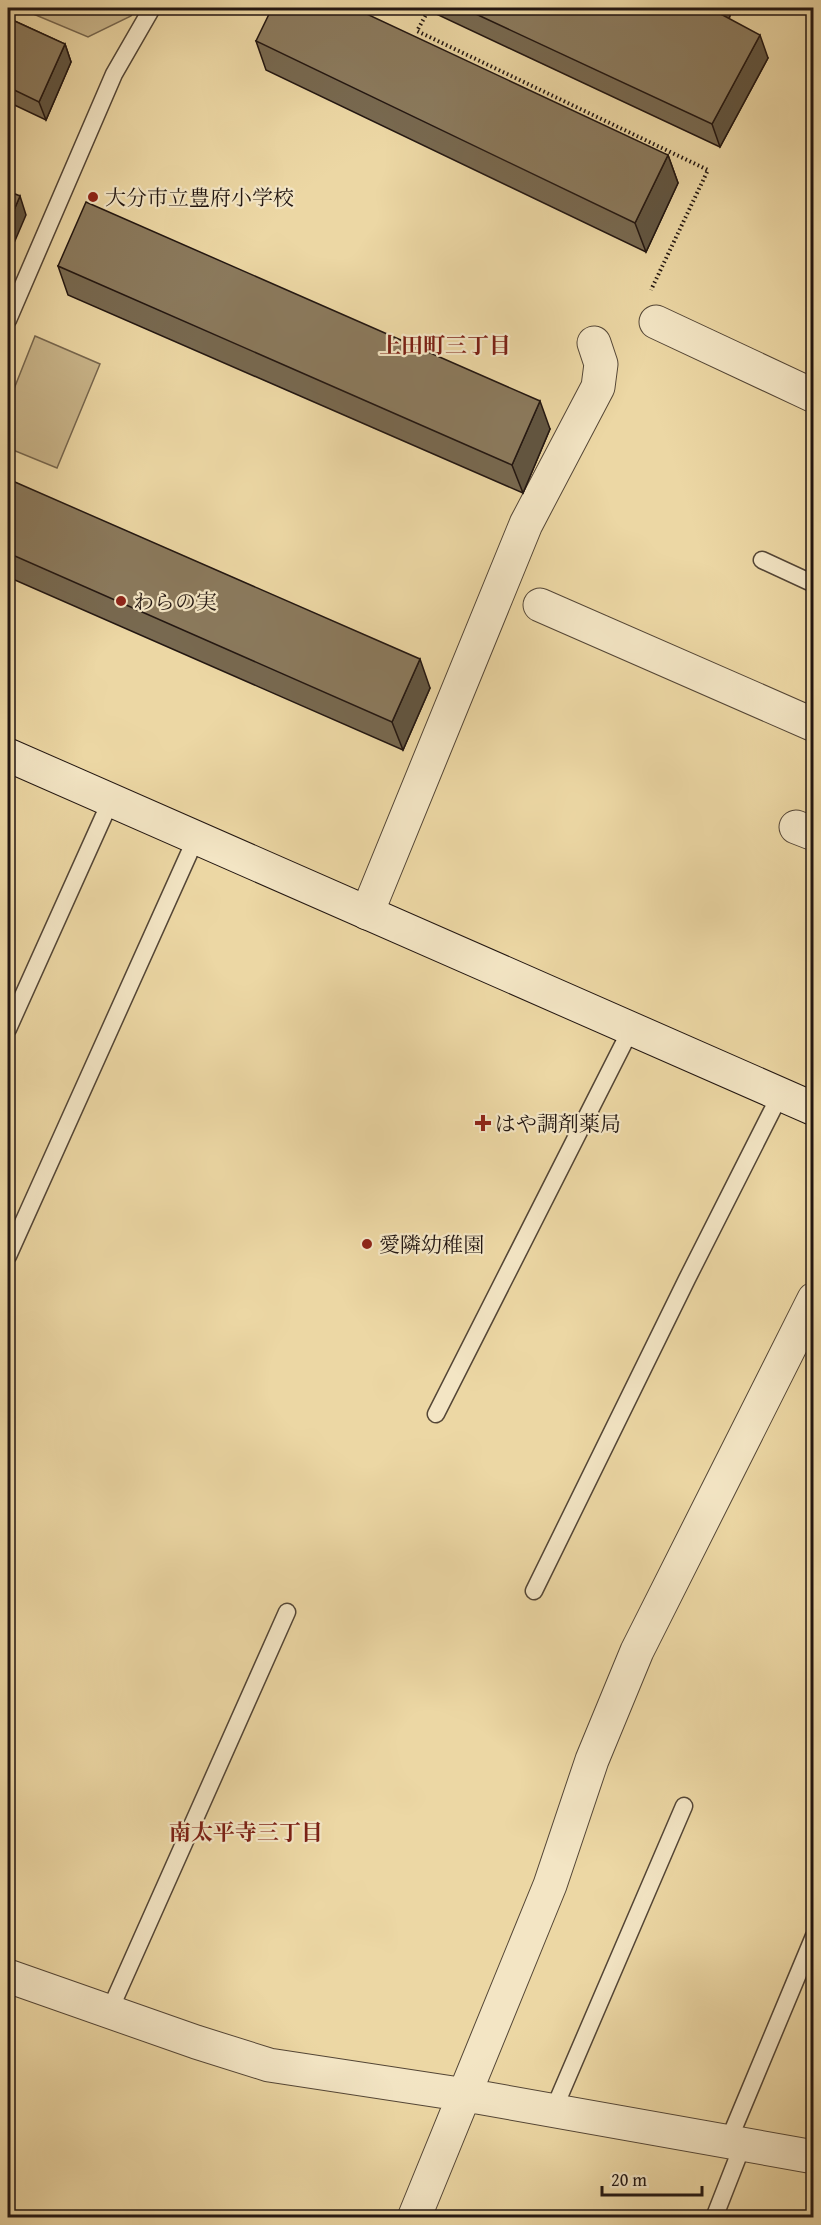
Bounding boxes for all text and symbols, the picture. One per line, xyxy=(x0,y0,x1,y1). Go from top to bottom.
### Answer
place label: 大分市立豊府小学校 xyxy=(105,182,294,213)
marker: 大分市立豊府小学校 xyxy=(86,190,100,204)
district label: 上田町三丁目 xyxy=(379,329,511,361)
place label: わらの実 xyxy=(133,586,217,617)
marker: わらの実 xyxy=(114,594,128,608)
place label: はや調剤薬局 xyxy=(495,1108,621,1139)
marker: はや調剤薬局 xyxy=(476,1116,490,1130)
place label: 愛隣幼稚園 xyxy=(379,1229,484,1260)
marker: 愛隣幼稚園 xyxy=(360,1237,374,1251)
district label: 南太平寺三丁目 xyxy=(169,1816,323,1848)
scale bar xyxy=(602,2159,702,2197)
text: 20 m xyxy=(611,2166,647,2193)

